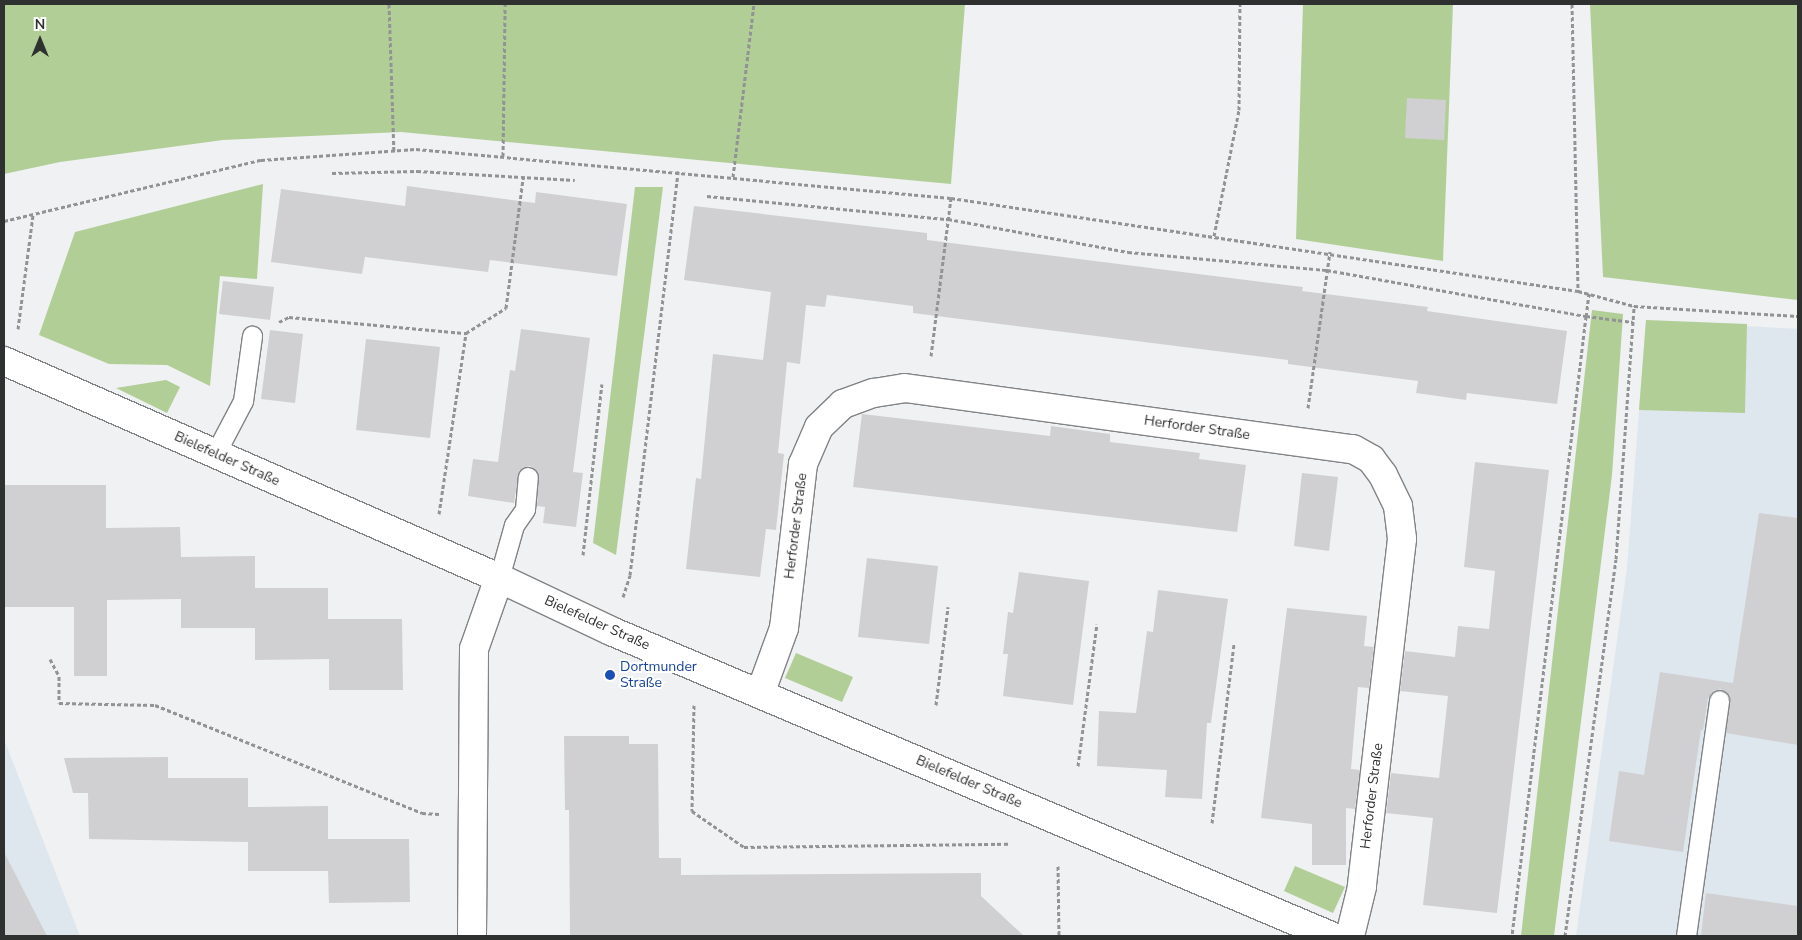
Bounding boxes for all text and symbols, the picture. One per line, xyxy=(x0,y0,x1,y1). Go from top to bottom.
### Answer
north arrow xyxy=(15,15,65,65)
text: N xyxy=(35,15,45,34)
street label: Herforder Straße xyxy=(1143,412,1251,444)
street label: Bielefelder Straße xyxy=(172,428,282,490)
street label: Herforder Straße xyxy=(781,472,811,580)
street label: Bielefelder Straße xyxy=(542,592,652,654)
place label: Dortmunder Straße xyxy=(620,659,697,692)
marker: Dortmunder Straße xyxy=(604,669,616,681)
street label: Herforder Straße xyxy=(1357,742,1387,850)
street label: Bielefelder Straße xyxy=(913,752,1025,812)

